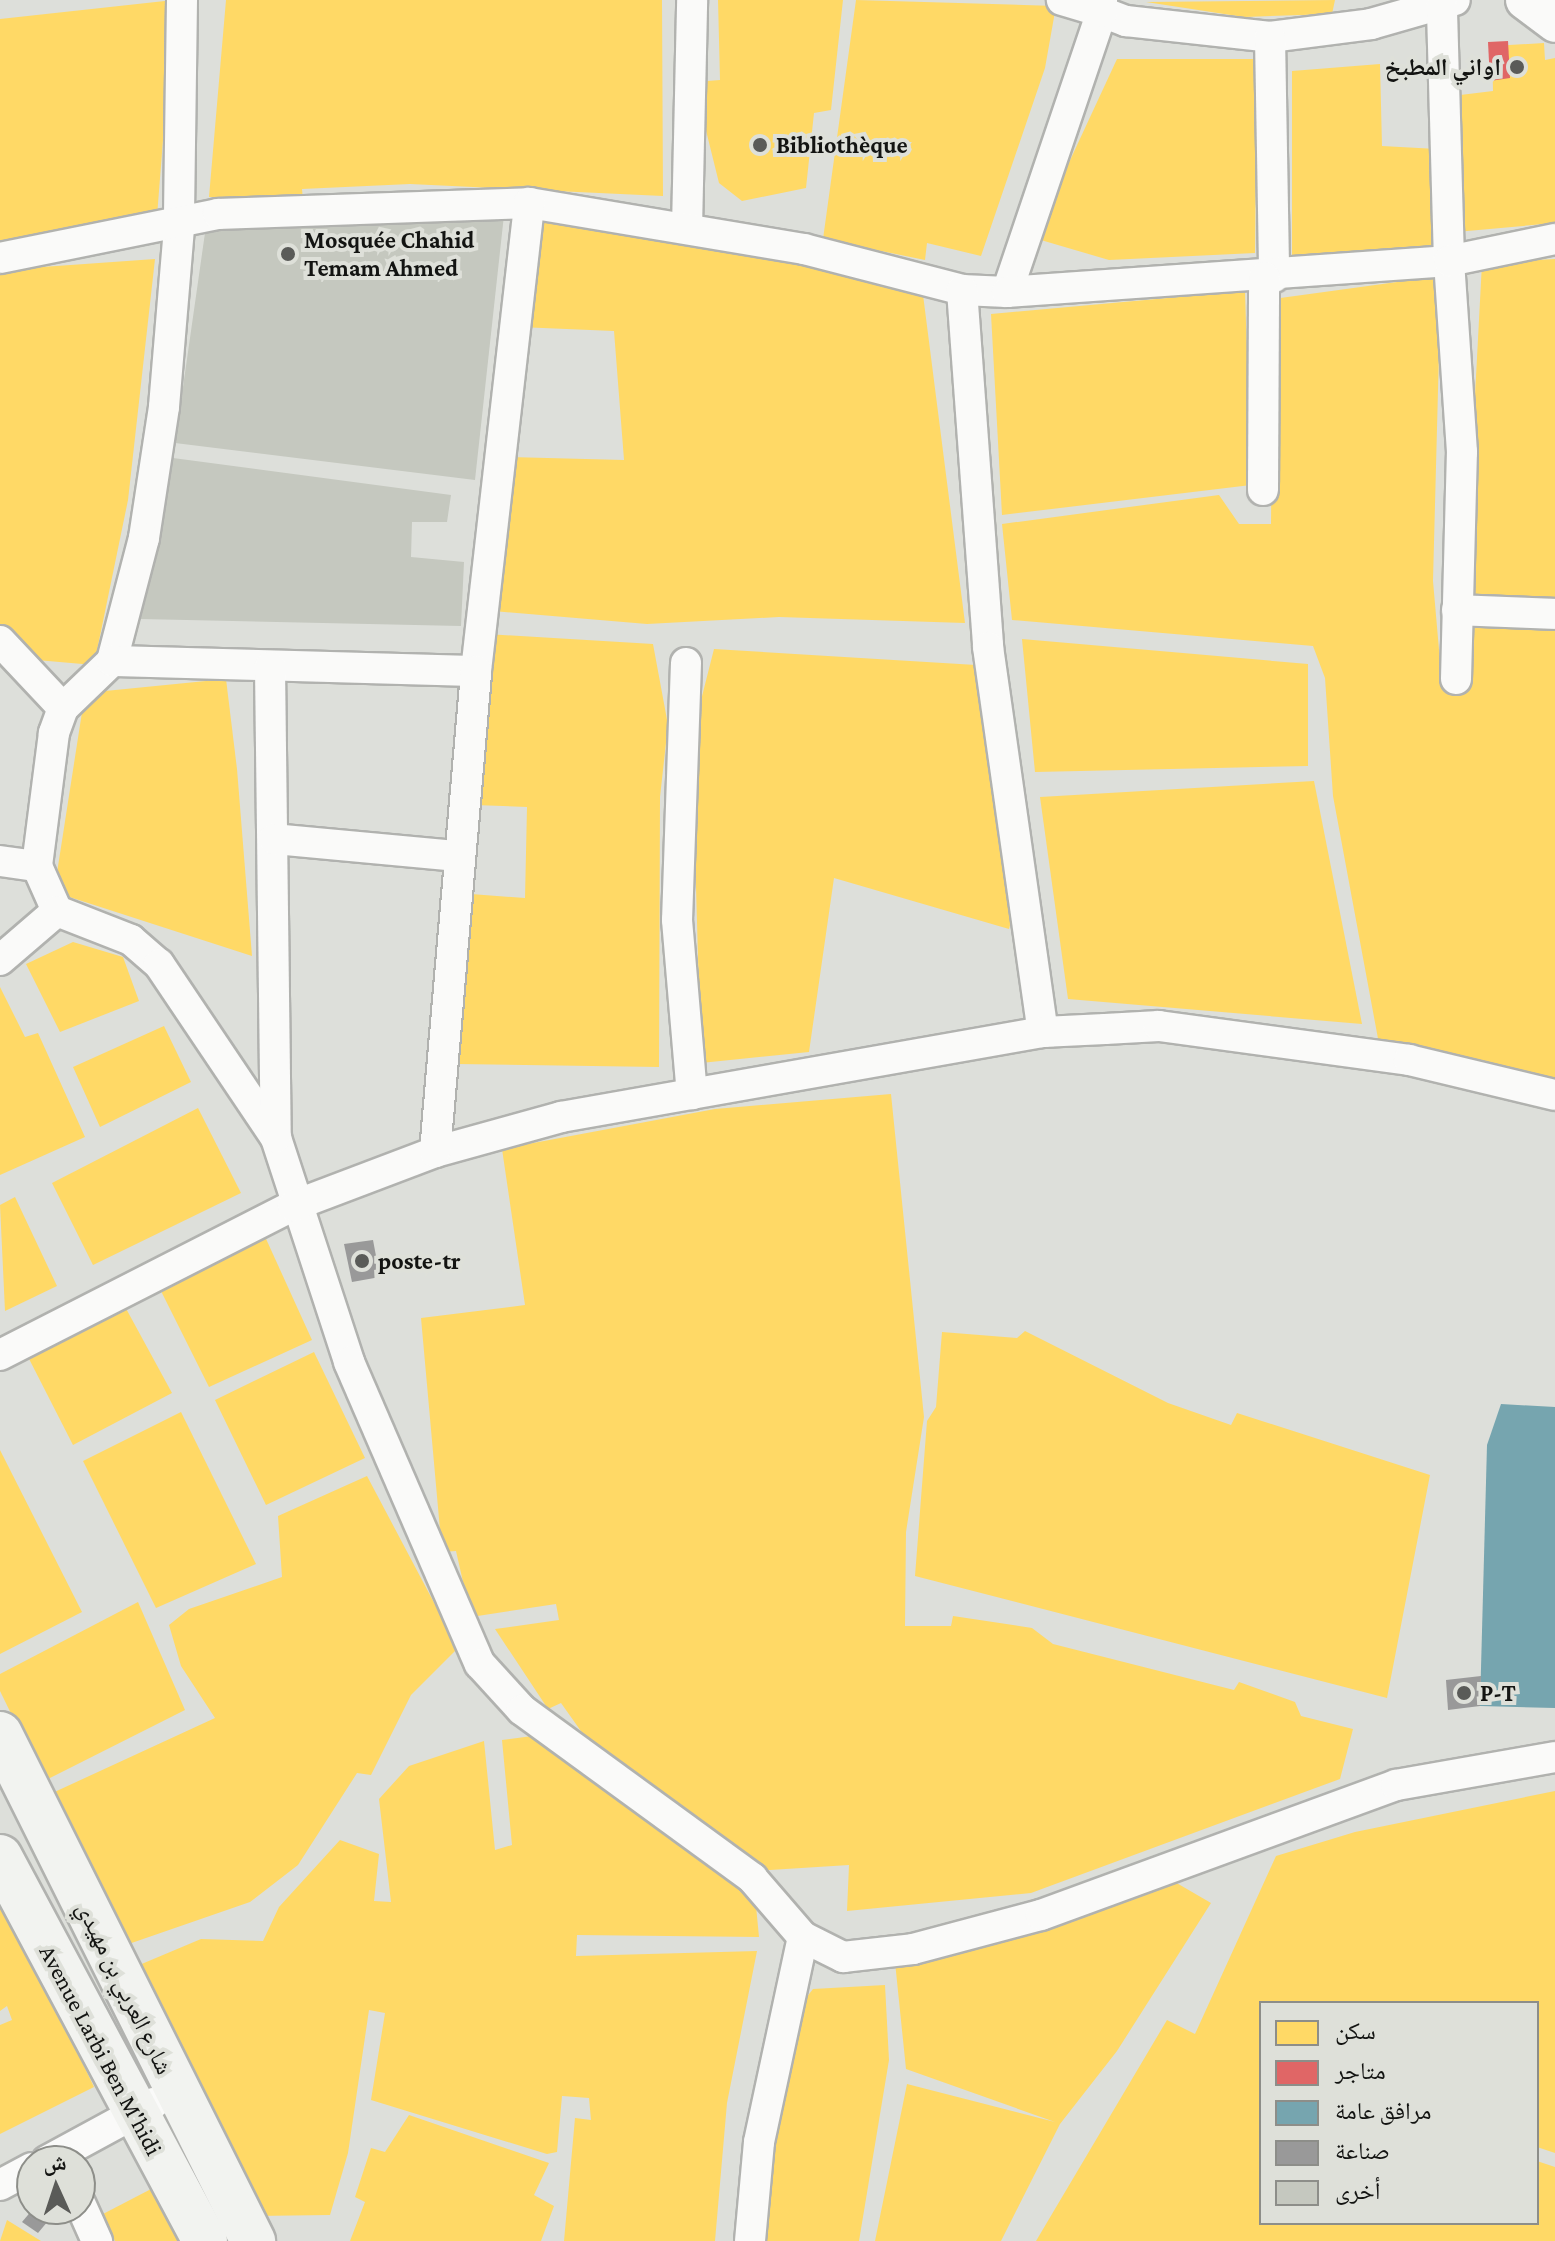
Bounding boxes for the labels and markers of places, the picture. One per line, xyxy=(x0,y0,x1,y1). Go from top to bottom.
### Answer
place label: اواني المطبخ xyxy=(1384,53,1501,81)
marker: اواني المطبخ xyxy=(1508,58,1526,76)
place label: Bibliothèque xyxy=(776,131,908,159)
marker: Bibliothèque xyxy=(751,136,769,154)
place label: Mosquée Chahid Temam Ahmed xyxy=(304,226,474,282)
marker: Mosquée Chahid Temam Ahmed xyxy=(279,245,297,263)
place label: poste-tr xyxy=(378,1247,461,1275)
marker: poste-tr xyxy=(353,1252,371,1270)
place label: P-T xyxy=(1480,1679,1516,1707)
marker: P-T xyxy=(1455,1684,1473,1702)

